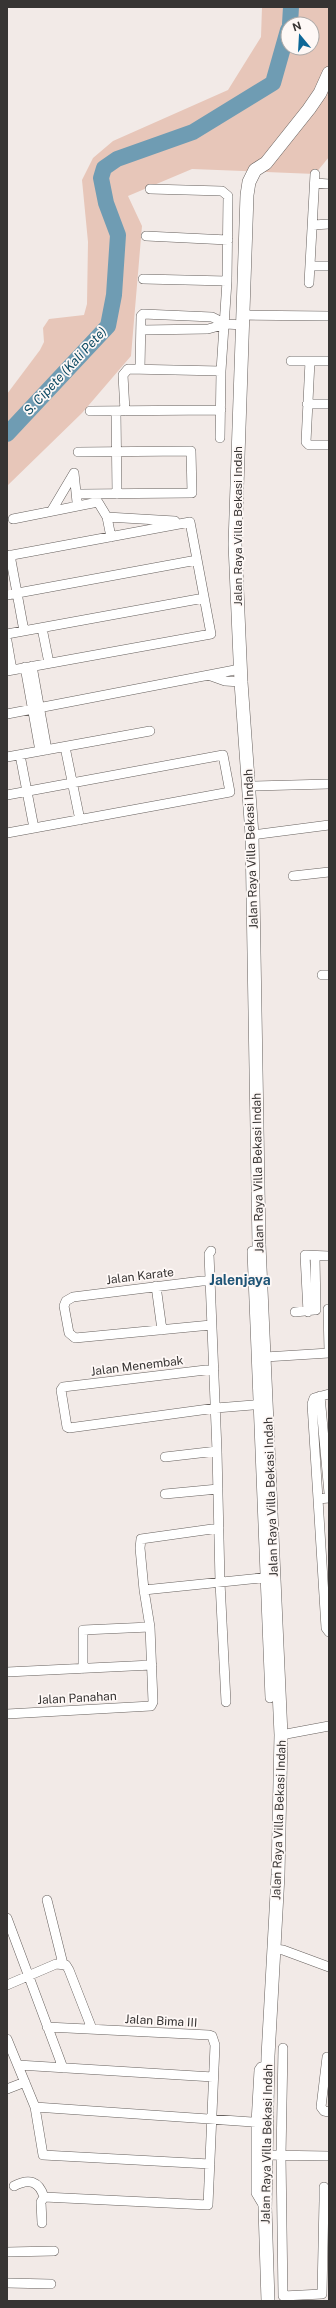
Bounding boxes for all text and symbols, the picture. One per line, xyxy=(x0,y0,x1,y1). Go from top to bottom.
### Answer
north arrow xyxy=(280,16,320,56)
text: N xyxy=(291,19,303,34)
water label: S. Cipete (Kali Pete) xyxy=(20,324,110,418)
street label: Jalan Raya Villa Bekasi Indah xyxy=(231,446,245,606)
street label: Jalan Raya Villa Bekasi Indah xyxy=(241,769,261,929)
street label: Jalan Raya Villa Bekasi Indah xyxy=(250,1093,266,1253)
street label: Jalan Karate xyxy=(105,1265,175,1287)
district label: Jalenjaya xyxy=(209,1272,271,1288)
street label: Jalan Menembak xyxy=(90,1353,184,1379)
street label: Jalan Raya Villa Bekasi Indah xyxy=(261,1417,281,1577)
street label: Jalan Panahan xyxy=(37,1689,117,1707)
street label: Jalan Raya Villa Bekasi Indah xyxy=(269,1740,289,1900)
street label: Jalan Bima III xyxy=(124,2012,198,2030)
street label: Jalan Raya Villa Bekasi Indah xyxy=(259,2064,275,2224)

